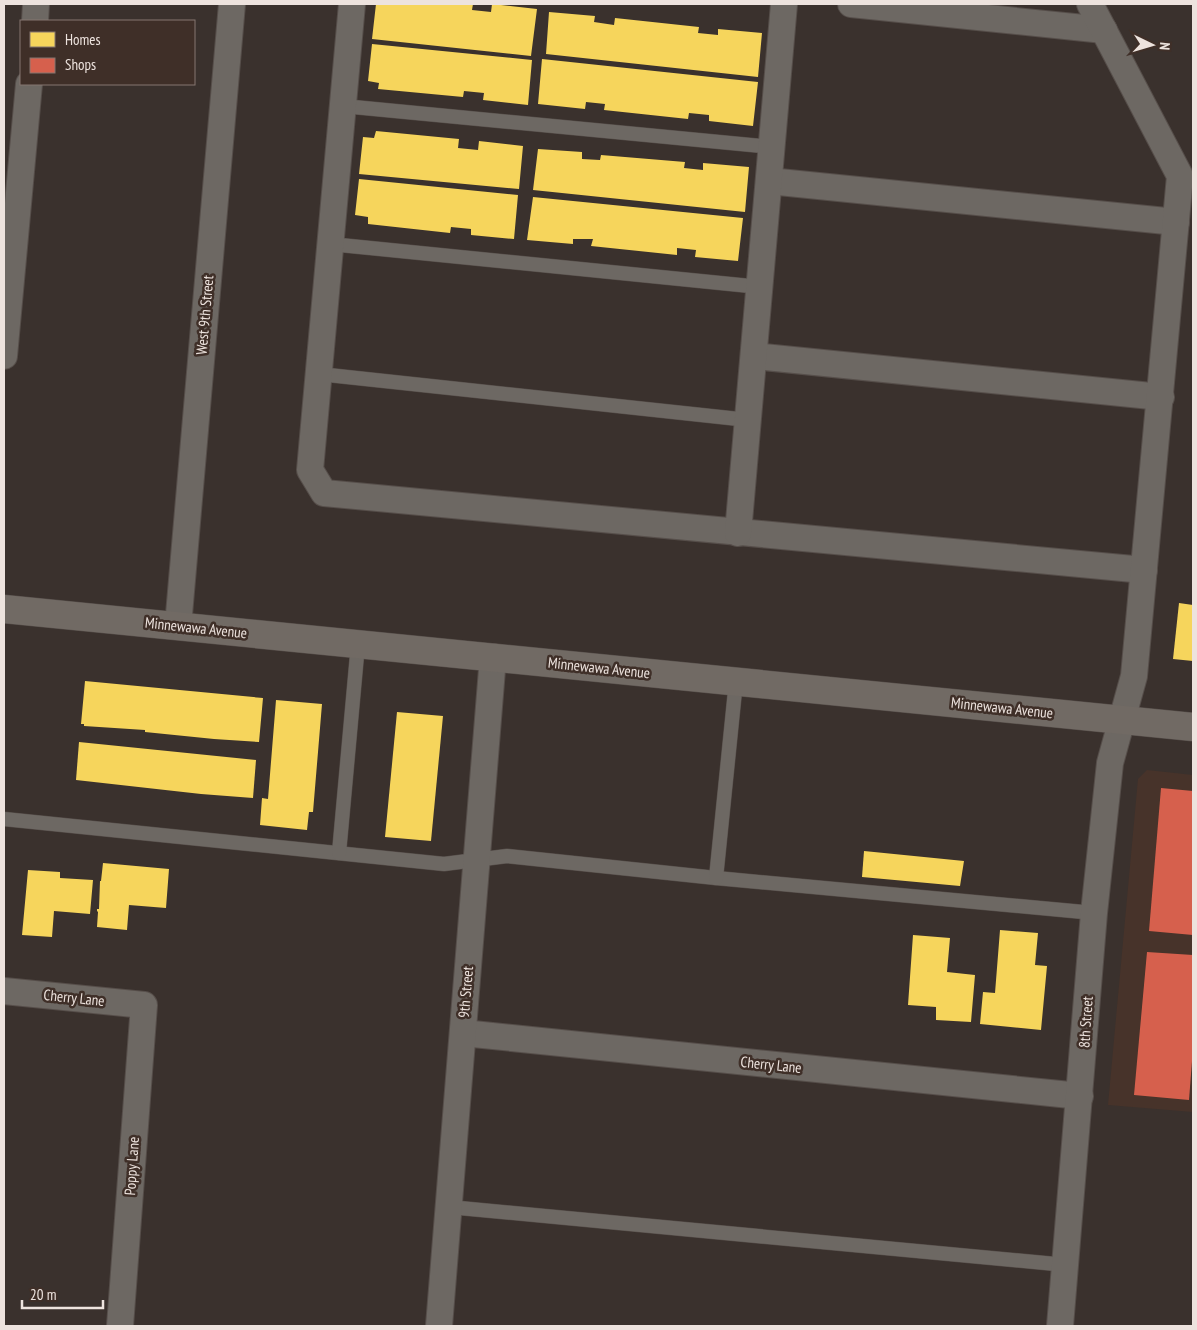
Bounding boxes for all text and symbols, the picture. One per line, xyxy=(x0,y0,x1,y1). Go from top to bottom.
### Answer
legend xyxy=(20,20,195,85)
north arrow xyxy=(1127,20,1177,70)
text: Homes xyxy=(65,30,101,49)
text: N xyxy=(1156,42,1174,51)
text: Shops xyxy=(65,55,96,74)
street label: West 9th Street xyxy=(192,274,217,356)
street label: Minnewawa Avenue xyxy=(144,613,248,642)
street label: Minnewawa Avenue xyxy=(547,653,651,682)
street label: Minnewawa Avenue xyxy=(950,693,1054,722)
street label: 9th Street xyxy=(454,965,477,1019)
street label: Cherry Lane xyxy=(43,985,105,1010)
street label: 8th Street xyxy=(1074,996,1097,1048)
street label: Cherry Lane xyxy=(740,1052,802,1077)
street label: Poppy Lane xyxy=(120,1136,143,1196)
scale bar xyxy=(22,1278,104,1310)
text: 20 m xyxy=(30,1285,56,1304)

